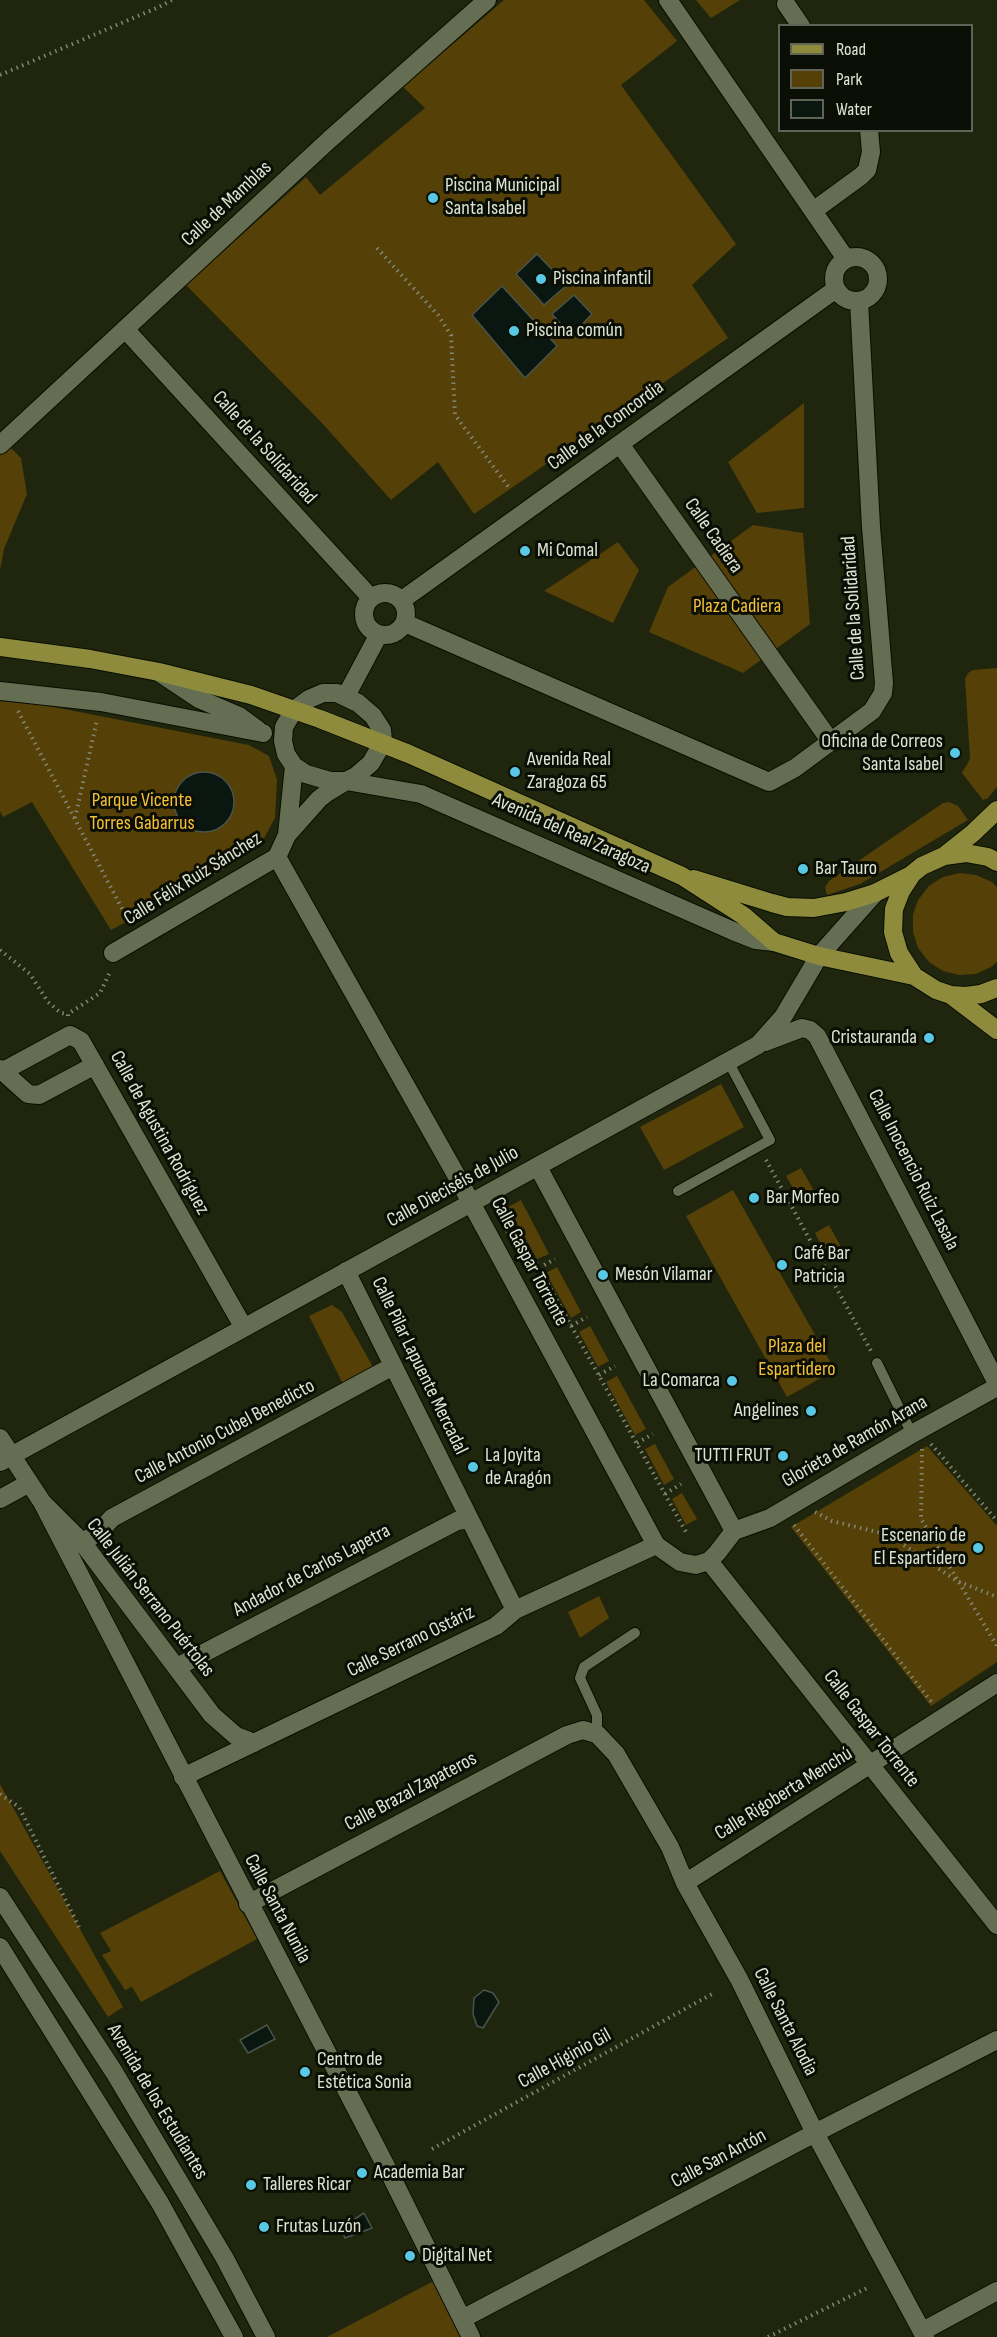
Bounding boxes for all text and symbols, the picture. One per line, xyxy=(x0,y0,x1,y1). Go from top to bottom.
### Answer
legend xyxy=(778,24,973,132)
text: Road xyxy=(836,39,866,60)
text: Park xyxy=(836,69,862,90)
text: Water xyxy=(836,99,872,120)
street label: Calle de Mamblas xyxy=(177,156,277,252)
place label: Piscina Municipal Santa Isabel xyxy=(445,174,559,221)
marker: Piscina Municipal Santa Isabel xyxy=(426,191,440,205)
place label: Piscina infantil xyxy=(553,267,651,291)
marker: Piscina infantil xyxy=(534,272,548,286)
place label: Piscina común xyxy=(526,319,622,343)
marker: Piscina común xyxy=(507,324,521,338)
street label: Calle de la Concordia xyxy=(543,376,669,476)
street label: Calle de la Solidaridad xyxy=(207,386,321,510)
street label: Calle Cadiera xyxy=(679,494,747,578)
street label: Calle de la Solidaridad xyxy=(837,535,871,681)
place label: Mi Comal xyxy=(537,539,598,563)
marker: Mi Comal xyxy=(518,544,532,558)
park label: Plaza Cadiera xyxy=(693,595,781,619)
place label: Oficina de Correos Santa Isabel xyxy=(821,730,943,777)
marker: Oficina de Correos Santa Isabel xyxy=(948,746,962,760)
place label: Avenida Real Zaragoza 65 xyxy=(527,748,611,795)
marker: Avenida Real Zaragoza 65 xyxy=(508,765,522,779)
street label: Avenida del Real Zaragoza xyxy=(488,788,654,880)
park label: Parque Vicente Torres Gabarrus xyxy=(89,789,195,836)
street label: Calle Félix Ruiz Sánchez xyxy=(120,827,266,931)
place label: Bar Tauro xyxy=(815,857,877,881)
marker: Bar Tauro xyxy=(796,862,810,876)
place label: Cristauranda xyxy=(831,1026,917,1050)
marker: Cristauranda xyxy=(922,1031,936,1045)
street label: Calle de Agustina Rodríguez xyxy=(104,1047,214,1219)
street label: Calle Inocencio Ruiz Lasala xyxy=(862,1086,964,1254)
street label: Calle Dieciséis de Julio xyxy=(383,1141,523,1233)
place label: Bar Morfeo xyxy=(766,1186,839,1210)
marker: Bar Morfeo xyxy=(747,1191,761,1205)
street label: Calle Gaspar Torrente xyxy=(485,1194,573,1330)
place label: Café Bar Patricia xyxy=(794,1242,850,1289)
marker: Café Bar Patricia xyxy=(775,1258,789,1272)
place label: Mesón Vilamar xyxy=(615,1263,713,1287)
marker: Mesón Vilamar xyxy=(596,1268,610,1282)
street label: Calle Pilar Lapuente Mercadal xyxy=(366,1273,472,1459)
park label: Plaza del Espartidero xyxy=(758,1335,836,1382)
place label: La Comarca xyxy=(643,1369,720,1393)
street label: Calle Antonio Cubel Benedicto xyxy=(131,1374,319,1490)
marker: La Comarca xyxy=(725,1374,739,1388)
street label: Glorieta de Ramón Arana xyxy=(778,1391,932,1493)
place label: Angelines xyxy=(734,1399,799,1423)
marker: Angelines xyxy=(804,1404,818,1418)
place label: La Joyita de Aragón xyxy=(485,1444,551,1491)
place label: TUTTI FRUT xyxy=(694,1444,771,1468)
marker: TUTTI FRUT xyxy=(776,1449,790,1463)
marker: La Joyita de Aragón xyxy=(466,1460,480,1474)
street label: Calle Julián Serrano Puértolas xyxy=(81,1514,219,1682)
street label: Andador de Carlos Lapetra xyxy=(229,1519,395,1623)
place label: Escenario de El Espartidero xyxy=(874,1524,966,1571)
marker: Escenario de El Espartidero xyxy=(971,1541,985,1555)
street label: Calle Serrano Ostáriz xyxy=(343,1601,479,1683)
street label: Calle Gaspar Torrente xyxy=(818,1666,924,1792)
street label: Calle Rigoberta Menchú xyxy=(711,1742,857,1846)
street label: Calle Brazal Zapateros xyxy=(341,1747,481,1837)
street label: Calle Santa Nunila xyxy=(238,1850,316,1968)
street label: Calle Santa Alodia xyxy=(747,1964,823,2080)
street label: Avenida de los Estudiantes xyxy=(101,2020,213,2184)
street label: Calle Higinio Gil xyxy=(514,2024,616,2094)
place label: Centro de Estética Sonia xyxy=(317,2048,412,2095)
marker: Centro de Estética Sonia xyxy=(298,2065,312,2079)
street label: Calle San Antón xyxy=(667,2124,771,2194)
place label: Academia Bar xyxy=(374,2161,464,2185)
marker: Academia Bar xyxy=(355,2166,369,2180)
place label: Talleres Ricar xyxy=(263,2173,351,2197)
marker: Talleres Ricar xyxy=(244,2178,258,2192)
place label: Frutas Luzón xyxy=(276,2215,361,2239)
marker: Frutas Luzón xyxy=(257,2220,271,2234)
place label: Digital Net xyxy=(422,2244,492,2268)
marker: Digital Net xyxy=(403,2249,417,2263)

